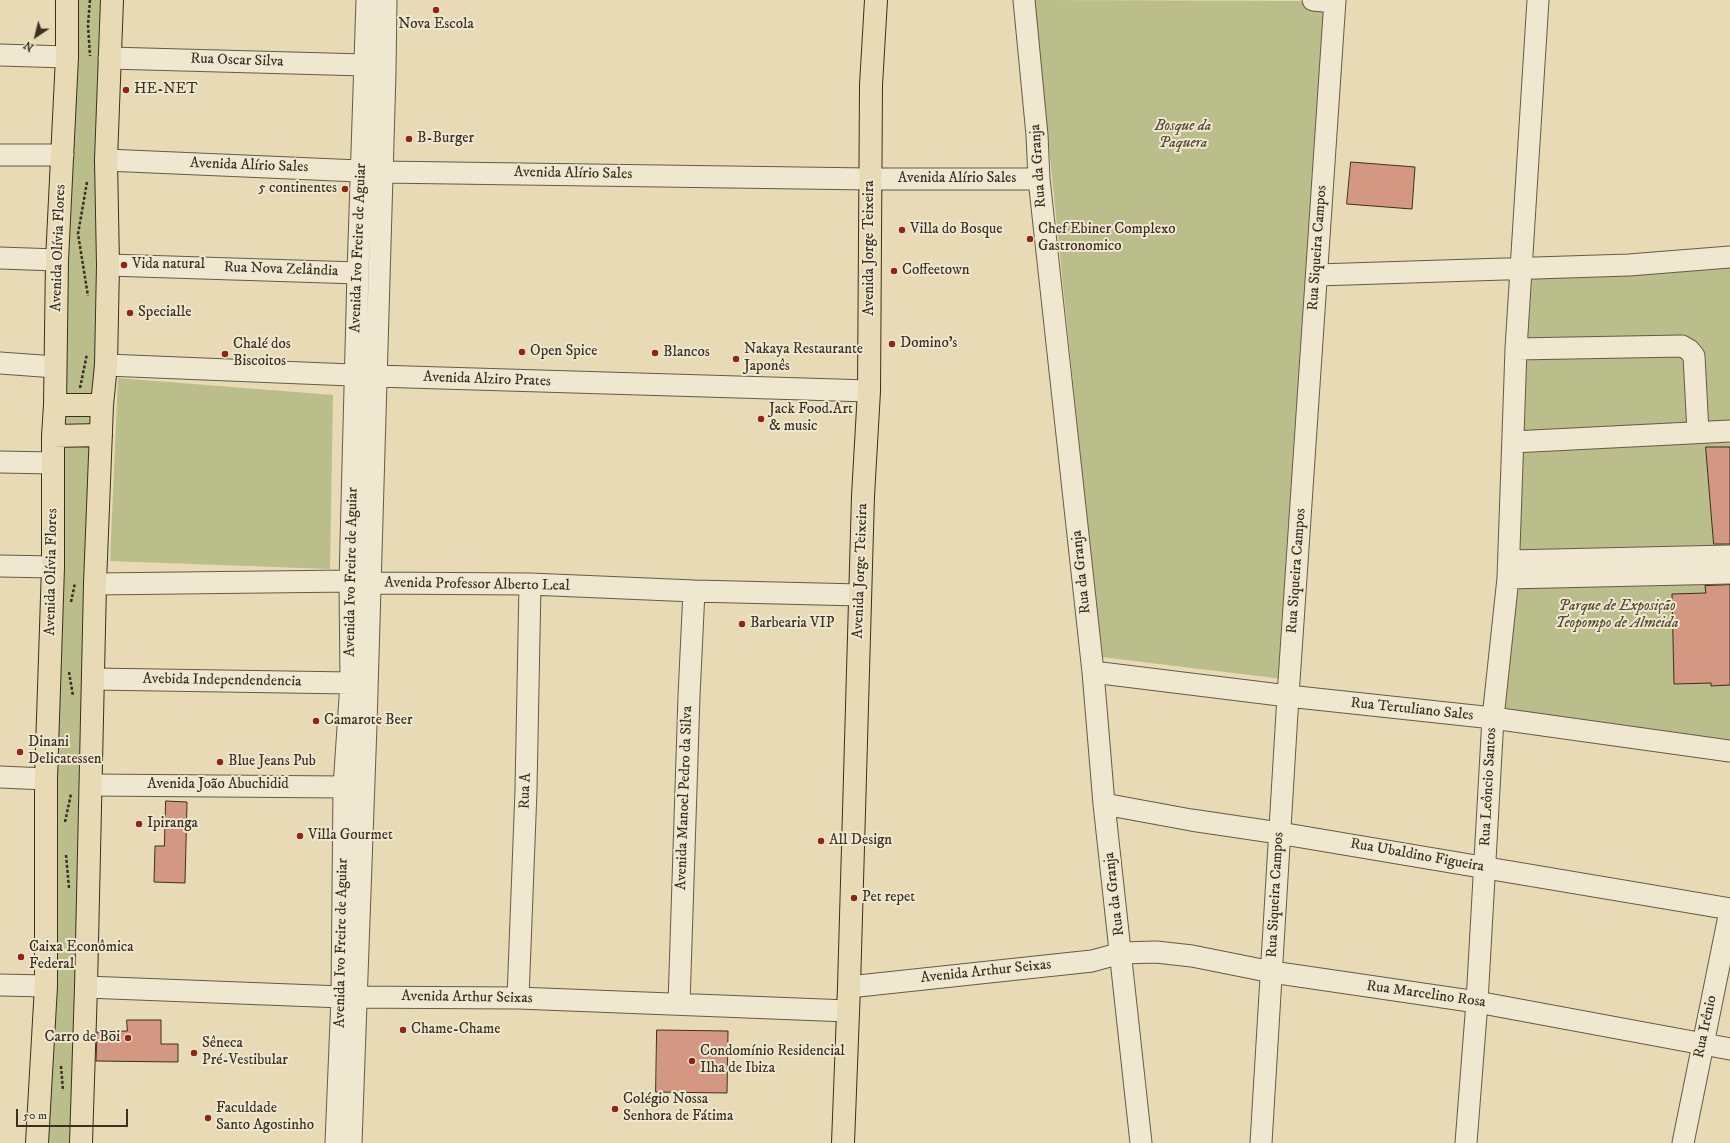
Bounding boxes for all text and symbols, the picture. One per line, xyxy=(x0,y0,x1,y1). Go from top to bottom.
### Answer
marker: Nova Escola xyxy=(431,5,441,15)
north arrow xyxy=(16,16,56,56)
place label: Nova Escola xyxy=(398,16,474,34)
text: N xyxy=(21,38,37,54)
street label: Rua Oscar Silva xyxy=(190,50,284,72)
place label: HE-NET xyxy=(134,81,198,99)
marker: HE-NET xyxy=(121,85,131,95)
park label: Bosque da Paquera xyxy=(1155,118,1211,153)
street label: Rua da Granja xyxy=(1027,123,1051,209)
place label: B-Burger xyxy=(417,130,474,148)
marker: B-Burger xyxy=(404,134,414,144)
street label: Avenida Alírio Sales xyxy=(189,155,309,177)
street label: Avenida Ivo Freire de Aguiar xyxy=(347,163,371,333)
street label: Avenida Alírio Sales xyxy=(514,164,632,184)
street label: Avenida Alírio Sales xyxy=(898,170,1016,188)
place label: 5 continentes xyxy=(258,180,337,198)
street label: Avenida Jorge Teixeira xyxy=(861,180,879,316)
street label: Avenida Olívia Flores xyxy=(48,184,70,312)
marker: 5 continentes xyxy=(340,184,350,194)
street label: Rua Siqueira Campos xyxy=(1305,185,1331,311)
place label: Villa do Bosque xyxy=(910,221,1003,239)
place label: Chef Ebiner Complexo Gastronomico xyxy=(1038,221,1176,256)
marker: Villa do Bosque xyxy=(897,225,907,235)
marker: Chef Ebiner Complexo Gastronomico xyxy=(1025,234,1035,244)
place label: Vida natural xyxy=(132,256,205,274)
street label: Rua Nova Zelândia xyxy=(223,259,339,281)
marker: Vida natural xyxy=(119,260,129,270)
place label: Coffeetown xyxy=(902,262,970,280)
marker: Coffeetown xyxy=(889,266,899,276)
place label: Specialle xyxy=(138,304,191,322)
marker: Specialle xyxy=(125,308,135,318)
place label: Domino's xyxy=(900,335,957,353)
place label: Chalé dos Biscoitos xyxy=(233,336,291,371)
marker: Domino's xyxy=(887,339,897,349)
place label: Nakaya Restaurante Japonês xyxy=(744,341,863,376)
place label: Open Spice xyxy=(530,343,597,361)
place label: Blancos xyxy=(663,344,710,362)
marker: Open Spice xyxy=(517,347,527,357)
marker: Blancos xyxy=(650,348,660,358)
marker: Chalé dos Biscoitos xyxy=(220,349,230,359)
marker: Nakaya Restaurante Japonês xyxy=(731,354,741,364)
street label: Avenida Alziro Prates xyxy=(423,369,551,391)
place label: Jack Food.Art & music xyxy=(769,401,853,436)
marker: Jack Food.Art & music xyxy=(756,414,766,424)
street label: Avenida Ivo Freire de Aguiar xyxy=(342,487,362,657)
street label: Avenida Jorge Teixeira xyxy=(850,503,872,639)
street label: Avenida Olívia Flores xyxy=(42,508,62,636)
street label: Rua Siqueira Campos xyxy=(1284,508,1310,634)
street label: Rua da Granja xyxy=(1069,529,1095,615)
street label: Avenida Professor Alberto Leal xyxy=(384,574,570,596)
park label: Parque de Exposição Teopompo de Almeida xyxy=(1556,598,1678,633)
place label: Barbearia VIP xyxy=(750,615,834,633)
marker: Barbearia VIP xyxy=(737,619,747,629)
street label: Avebida Independendencia xyxy=(142,671,302,691)
street label: Rua Tertuliano Sales xyxy=(1350,695,1474,725)
street label: Avenida Manoel Pedro da Silva xyxy=(673,706,697,890)
place label: Camarote Beer xyxy=(324,712,413,730)
marker: Camarote Beer xyxy=(311,716,321,726)
street label: Rua Leôncio Santos xyxy=(1477,727,1501,847)
place label: Dinani Delicatessen xyxy=(28,734,102,769)
marker: Dinani Delicatessen xyxy=(15,747,25,757)
place label: Blue Jeans Pub xyxy=(228,753,316,771)
marker: Blue Jeans Pub xyxy=(215,757,225,767)
street label: Rua A xyxy=(516,773,536,809)
street label: Avenida João Abuchidid xyxy=(147,776,289,794)
place label: Ipiranga xyxy=(147,815,198,833)
marker: Ipiranga xyxy=(134,819,144,829)
place label: Villa Gourmet xyxy=(308,827,393,845)
marker: Villa Gourmet xyxy=(295,831,305,841)
place label: All Design xyxy=(829,832,892,850)
street label: Rua Siqueira Campos xyxy=(1264,832,1288,958)
street label: Rua Ubaldino Figueira xyxy=(1349,835,1485,877)
marker: All Design xyxy=(816,836,826,846)
street label: Rua da Granja xyxy=(1101,851,1129,937)
street label: Avenida Ivo Freire de Aguiar xyxy=(332,858,352,1028)
place label: Pet repet xyxy=(862,889,915,907)
marker: Pet repet xyxy=(849,893,859,903)
place label: Caixa Econômica Federal xyxy=(29,939,134,974)
marker: Caixa Econômica Federal xyxy=(16,952,26,962)
street label: Avenida Arthur Seixas xyxy=(920,956,1052,988)
street label: Rua Marcelino Rosa xyxy=(1365,978,1487,1012)
street label: Avenida Arthur Seixas xyxy=(401,988,533,1008)
street label: Rua Irênio xyxy=(1691,994,1721,1060)
place label: Chame-Chame xyxy=(411,1021,500,1039)
marker: Chame-Chame xyxy=(398,1025,408,1035)
place label: Carro de Boi xyxy=(44,1029,120,1047)
marker: Carro de Boi xyxy=(123,1033,133,1043)
place label: Sêneca Pré-Vestibular xyxy=(202,1035,288,1070)
place label: Condomínio Residencial Ilha de Ibiza xyxy=(700,1043,845,1078)
marker: Sêneca Pré-Vestibular xyxy=(189,1048,199,1058)
marker: Condomínio Residencial Ilha de Ibiza xyxy=(687,1056,697,1066)
place label: Colégio Nossa Senhora de Fátima xyxy=(623,1091,733,1126)
place label: Faculdade Santo Agostinho xyxy=(216,1100,314,1135)
scale bar xyxy=(18,1101,130,1127)
marker: Colégio Nossa Senhora de Fátima xyxy=(610,1104,620,1114)
text: 50 m xyxy=(23,1108,47,1123)
marker: Faculdade Santo Agostinho xyxy=(203,1113,213,1123)

